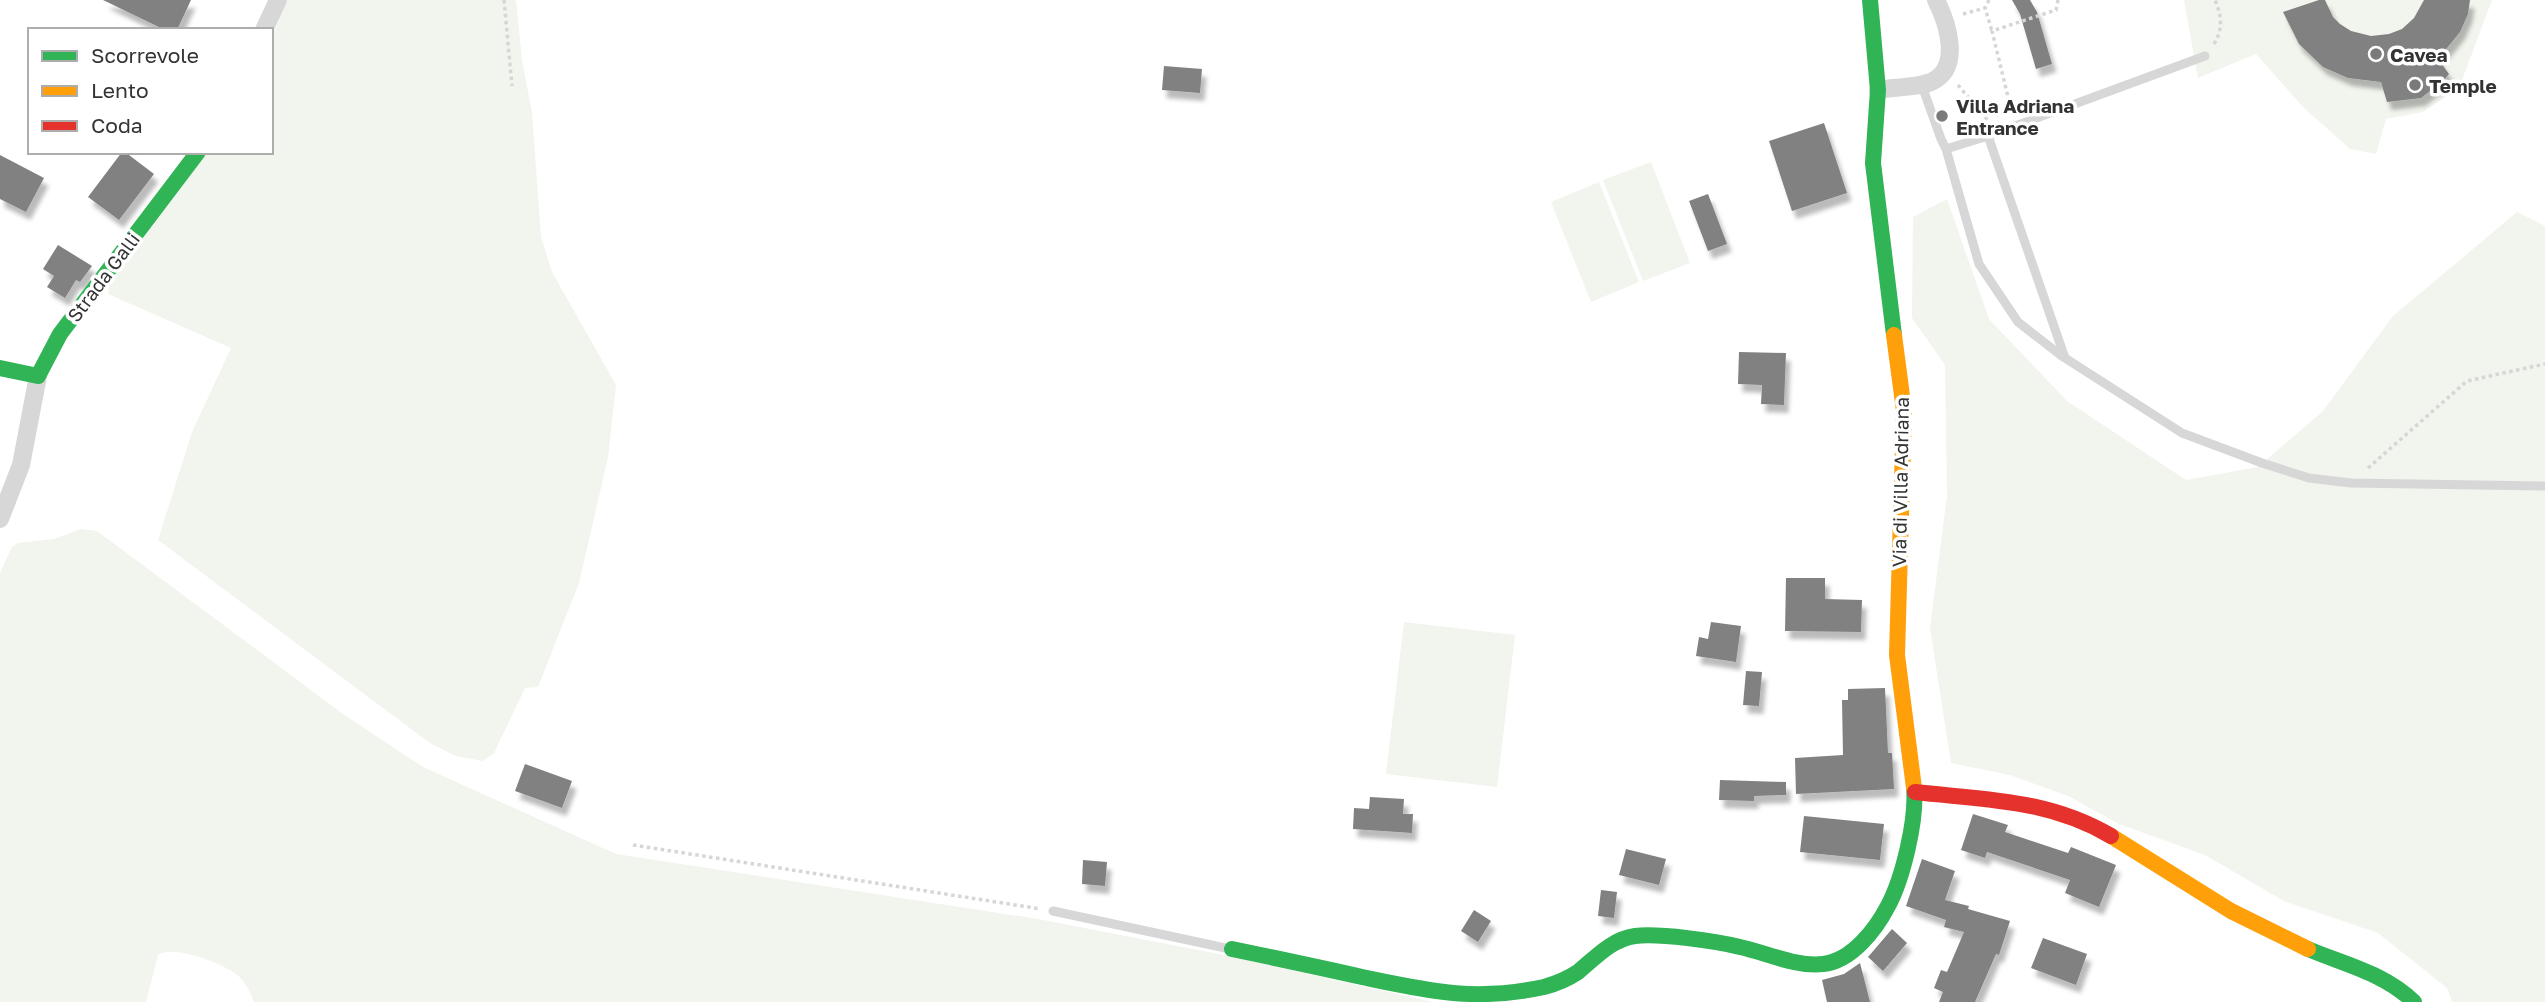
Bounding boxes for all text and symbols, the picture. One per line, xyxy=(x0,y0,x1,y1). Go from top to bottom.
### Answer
legend xyxy=(28,28,273,154)
text: Scorrevole xyxy=(91,42,199,68)
place label: Cavea xyxy=(2390,43,2447,66)
marker: Cavea xyxy=(2368,46,2384,62)
place label: Temple xyxy=(2429,74,2497,97)
text: Lento xyxy=(91,77,149,103)
marker: Temple xyxy=(2407,77,2423,93)
place label: Villa Adriana Entrance xyxy=(1956,94,2074,139)
marker: Villa Adriana Entrance xyxy=(1934,108,1950,124)
text: Coda xyxy=(91,112,143,138)
street label: Strada Galli xyxy=(62,228,144,326)
street label: Via di Villa Adriana xyxy=(1887,397,1913,567)

